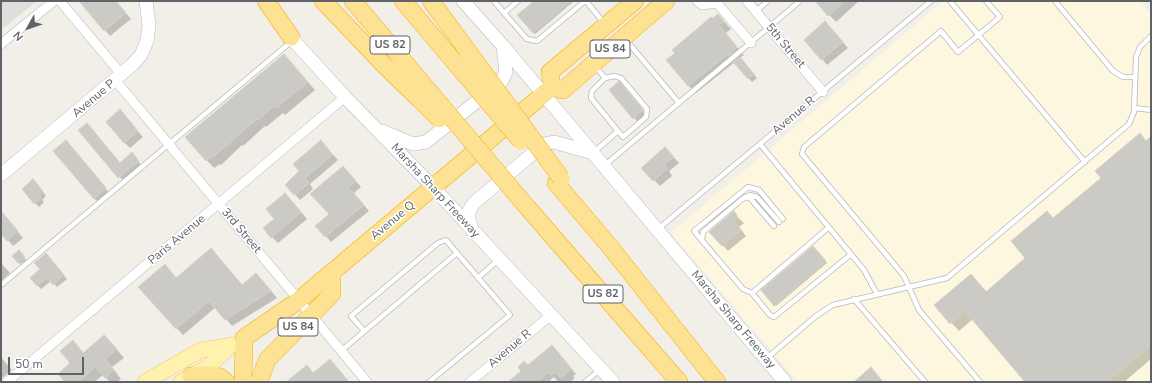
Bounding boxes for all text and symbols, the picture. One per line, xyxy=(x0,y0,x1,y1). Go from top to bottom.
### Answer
north arrow xyxy=(8,8,48,48)
street label: 5th Street xyxy=(762,21,808,71)
text: N xyxy=(10,28,27,44)
road number: US 82 xyxy=(370,36,410,54)
road number: US 84 xyxy=(590,40,630,58)
street label: Avenue P xyxy=(70,77,118,121)
street label: Avenue R xyxy=(769,94,819,138)
street label: Marsha Sharp Freeway xyxy=(388,141,482,241)
street label: Avenue Q xyxy=(368,198,418,244)
street label: 3rd Street xyxy=(218,206,264,256)
street label: Paris Avenue xyxy=(145,212,209,268)
street label: Marsha Sharp Freeway xyxy=(688,268,778,372)
road number: US 82 xyxy=(583,285,623,303)
road number: US 84 xyxy=(278,318,318,336)
street label: Avenue R xyxy=(485,327,535,371)
scale bar xyxy=(10,349,86,375)
text: 50 m xyxy=(15,356,43,372)

